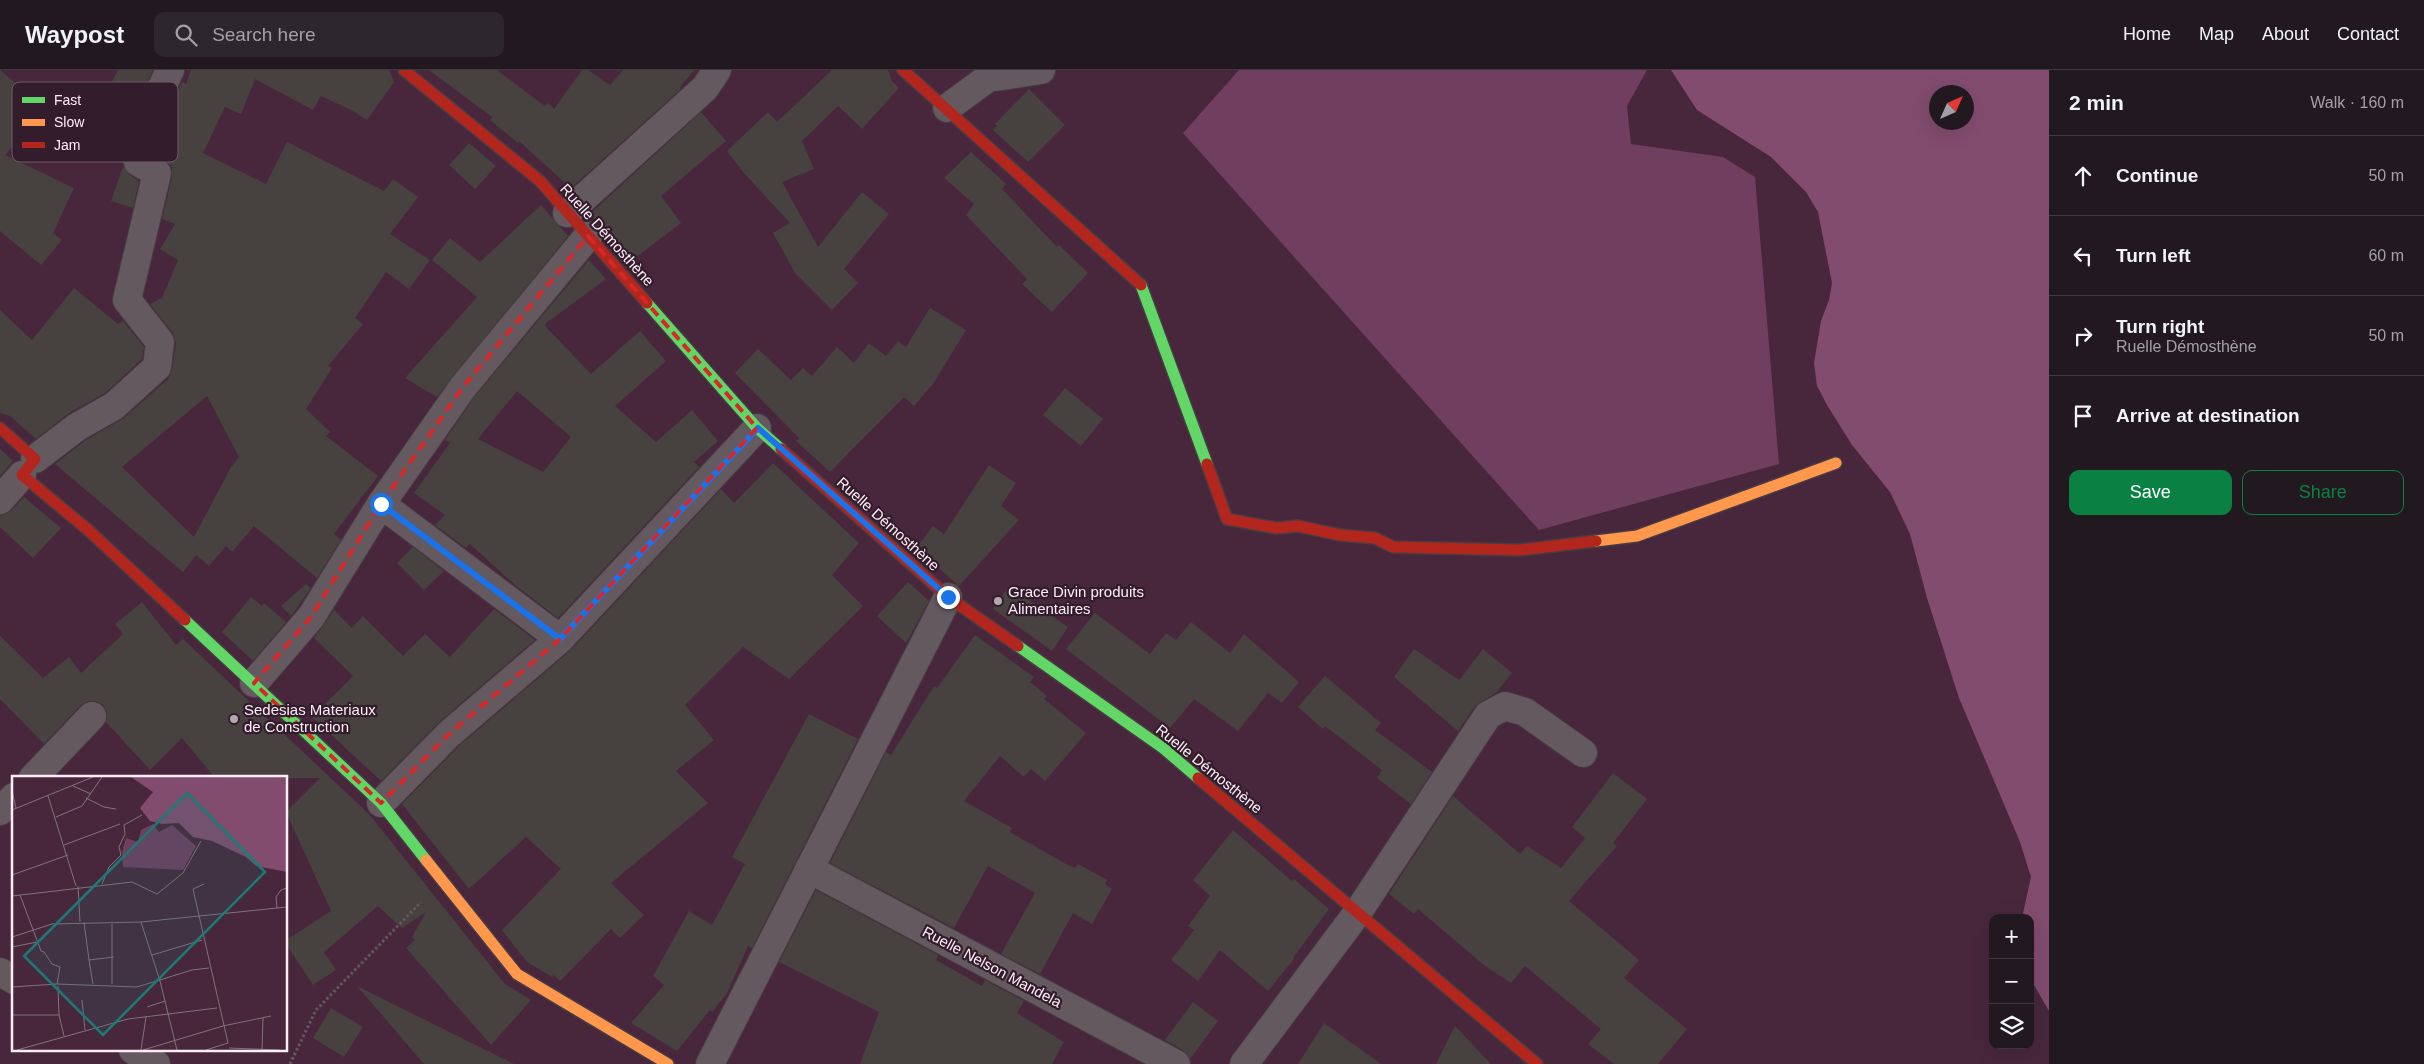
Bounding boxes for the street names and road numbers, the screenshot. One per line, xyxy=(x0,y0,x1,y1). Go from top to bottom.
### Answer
street label: Ruelle Démosthène xyxy=(557,180,658,289)
street label: Ruelle Démosthène xyxy=(834,473,943,574)
street label: Ruelle Démosthène xyxy=(1153,721,1266,817)
street label: Ruelle Nelson Mandela xyxy=(920,923,1065,1011)

